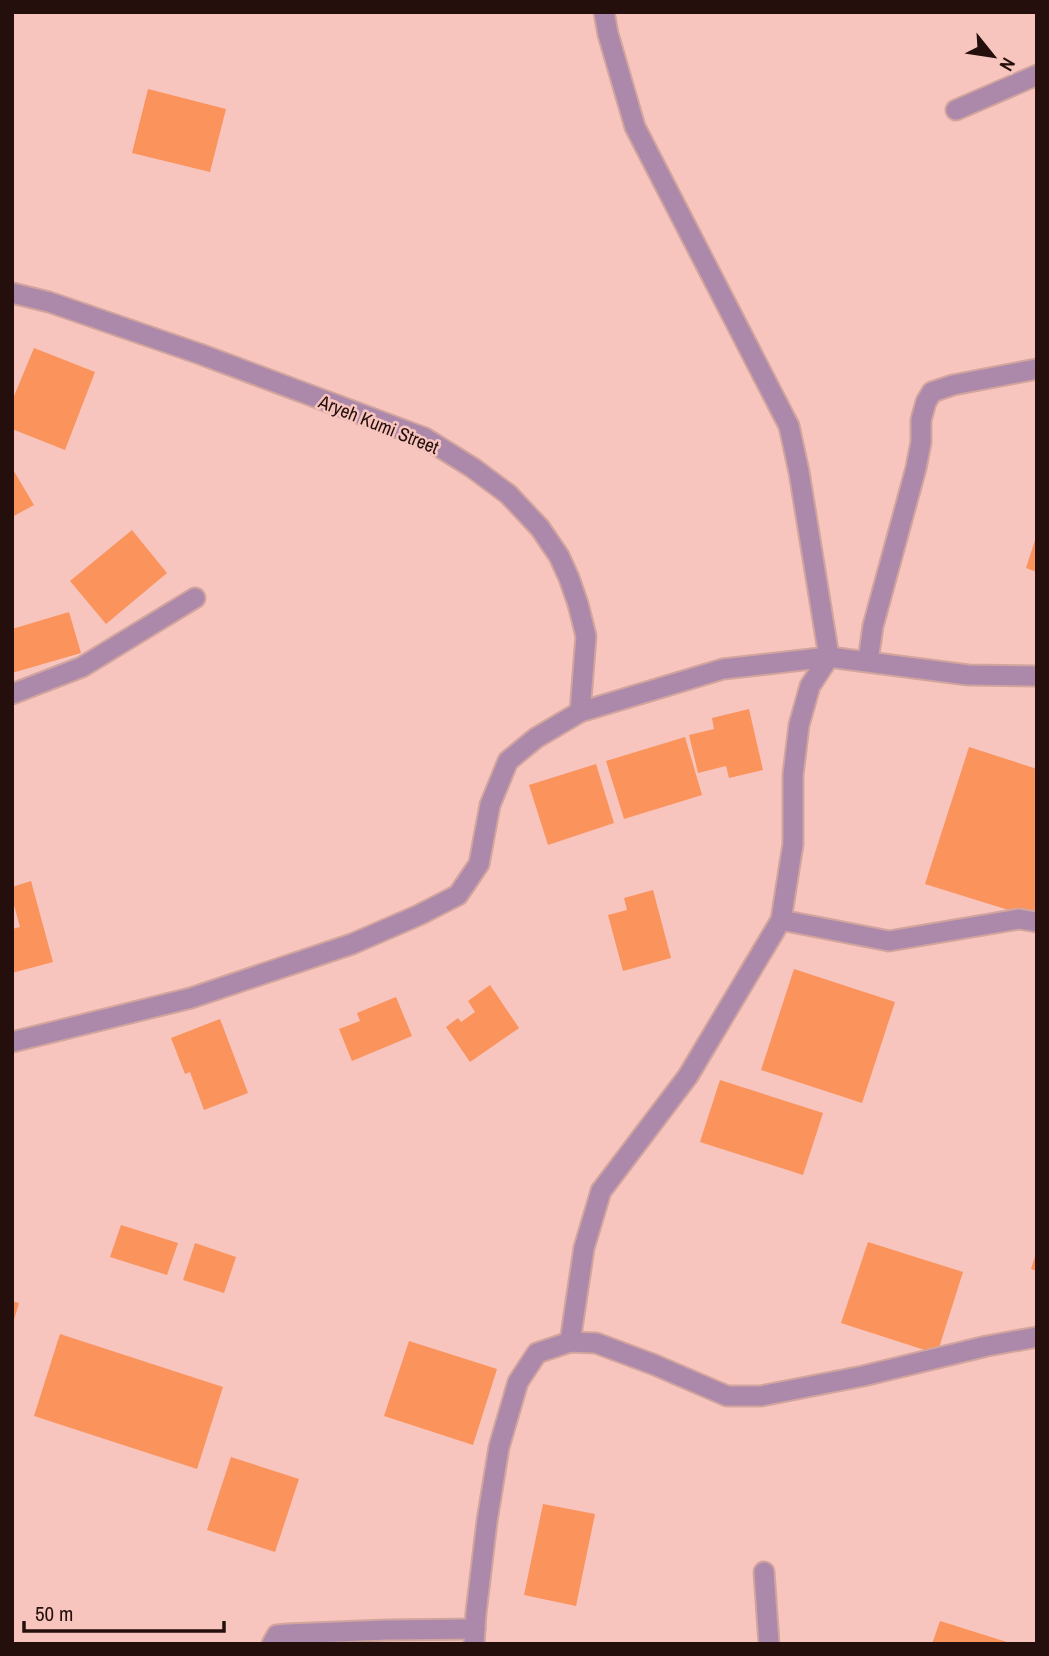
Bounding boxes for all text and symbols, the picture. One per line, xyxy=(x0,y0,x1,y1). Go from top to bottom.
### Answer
north arrow xyxy=(958,21,1028,91)
text: N xyxy=(994,53,1022,76)
street label: Aryeh Kumi Street xyxy=(314,388,443,460)
scale bar xyxy=(24,1590,224,1634)
text: 50 m xyxy=(35,1599,73,1628)

